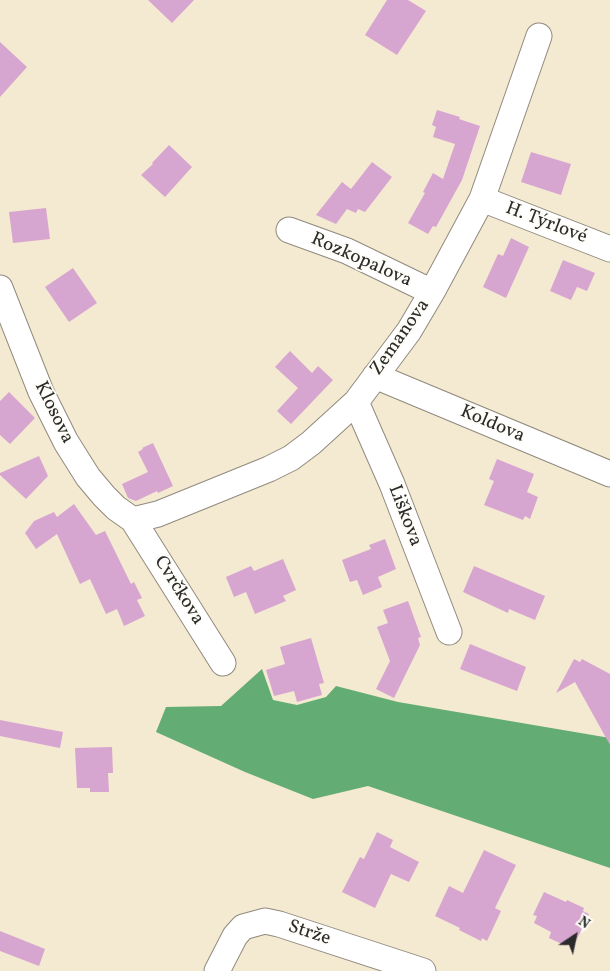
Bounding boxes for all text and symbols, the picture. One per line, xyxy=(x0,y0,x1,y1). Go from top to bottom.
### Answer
street label: H. Týrlové xyxy=(502,198,590,250)
street label: Rozkopalova xyxy=(307,229,415,293)
street label: Zemanova xyxy=(366,295,436,381)
street label: Klosova xyxy=(28,378,78,448)
street label: Koldova xyxy=(456,401,528,449)
street label: Liškova xyxy=(382,482,426,550)
street label: Cvrčkova xyxy=(148,552,208,630)
north arrow xyxy=(550,911,600,961)
text: N xyxy=(574,912,593,934)
street label: Strže xyxy=(285,916,333,952)

